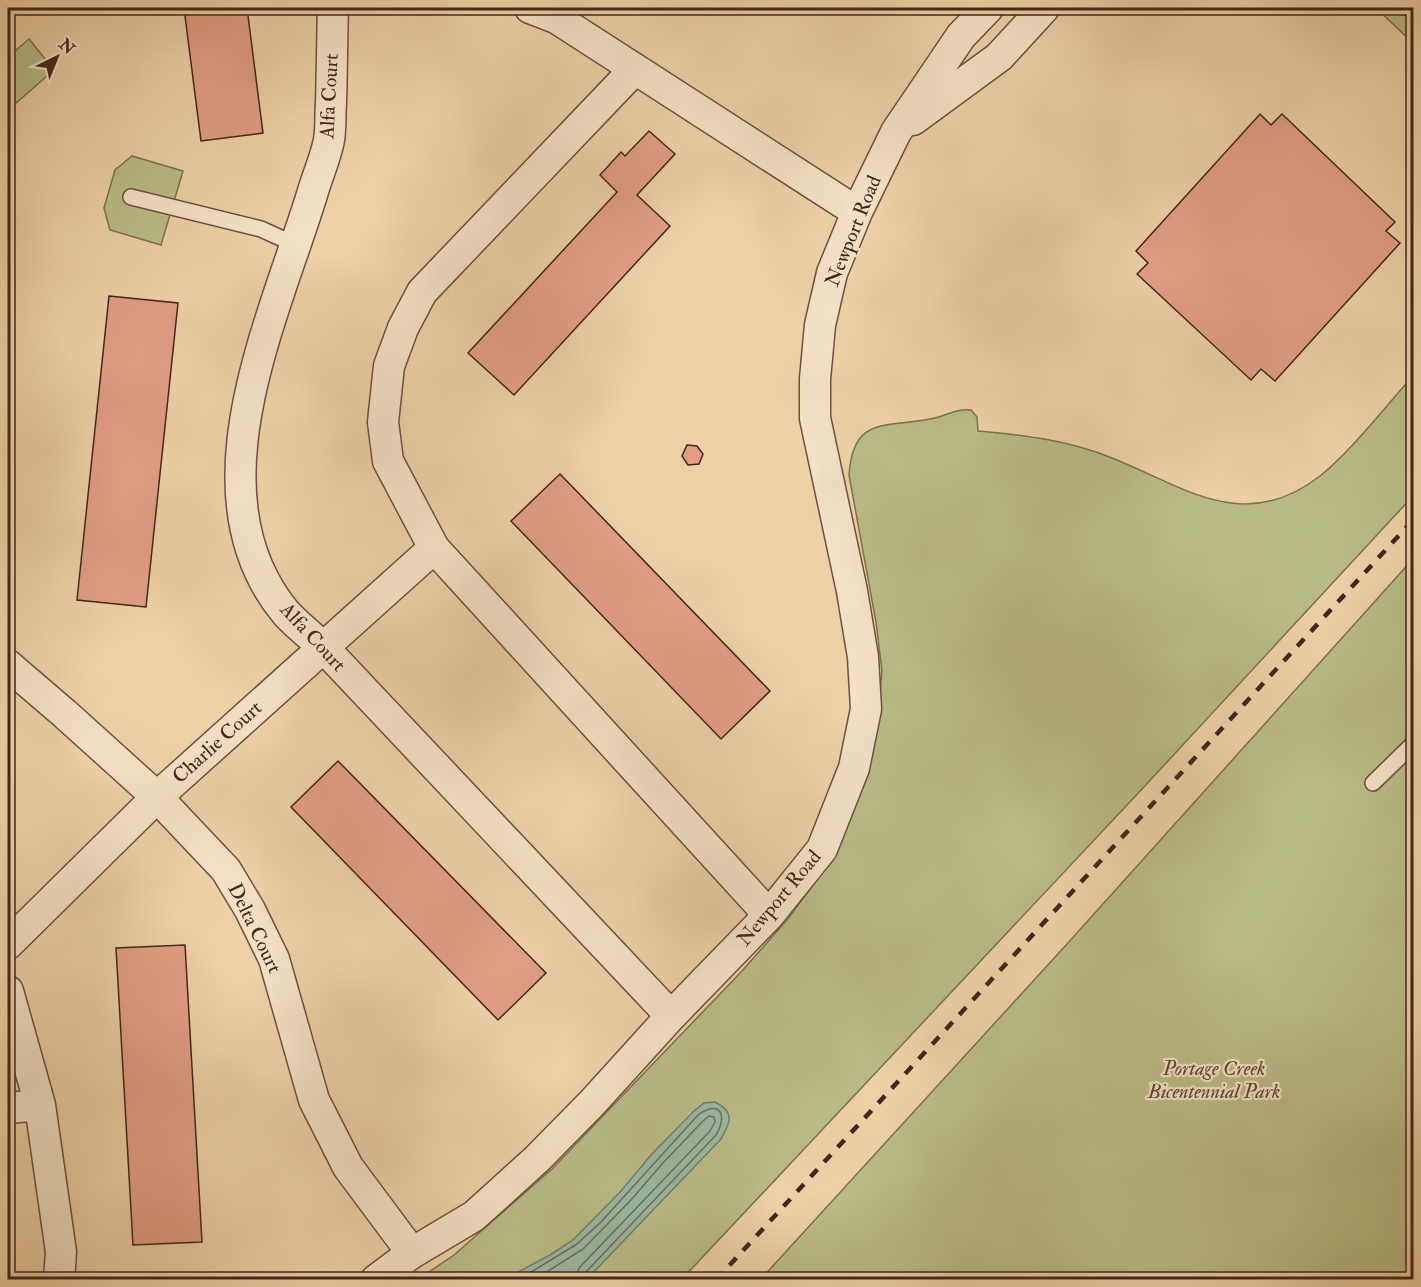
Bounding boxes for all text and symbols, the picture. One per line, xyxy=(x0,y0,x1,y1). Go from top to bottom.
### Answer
north arrow xyxy=(27,27,87,87)
text: N xyxy=(54,34,79,59)
street label: Alfa Court xyxy=(314,52,344,140)
street label: Newport Road xyxy=(819,172,888,291)
street label: Alfa Court xyxy=(274,597,352,677)
street label: Charlie Court xyxy=(167,695,267,789)
street label: Newport Road xyxy=(732,845,827,952)
street label: Delta Court xyxy=(222,879,288,978)
park label: Portage Creek Bicentennial Park xyxy=(1147,1056,1280,1104)

